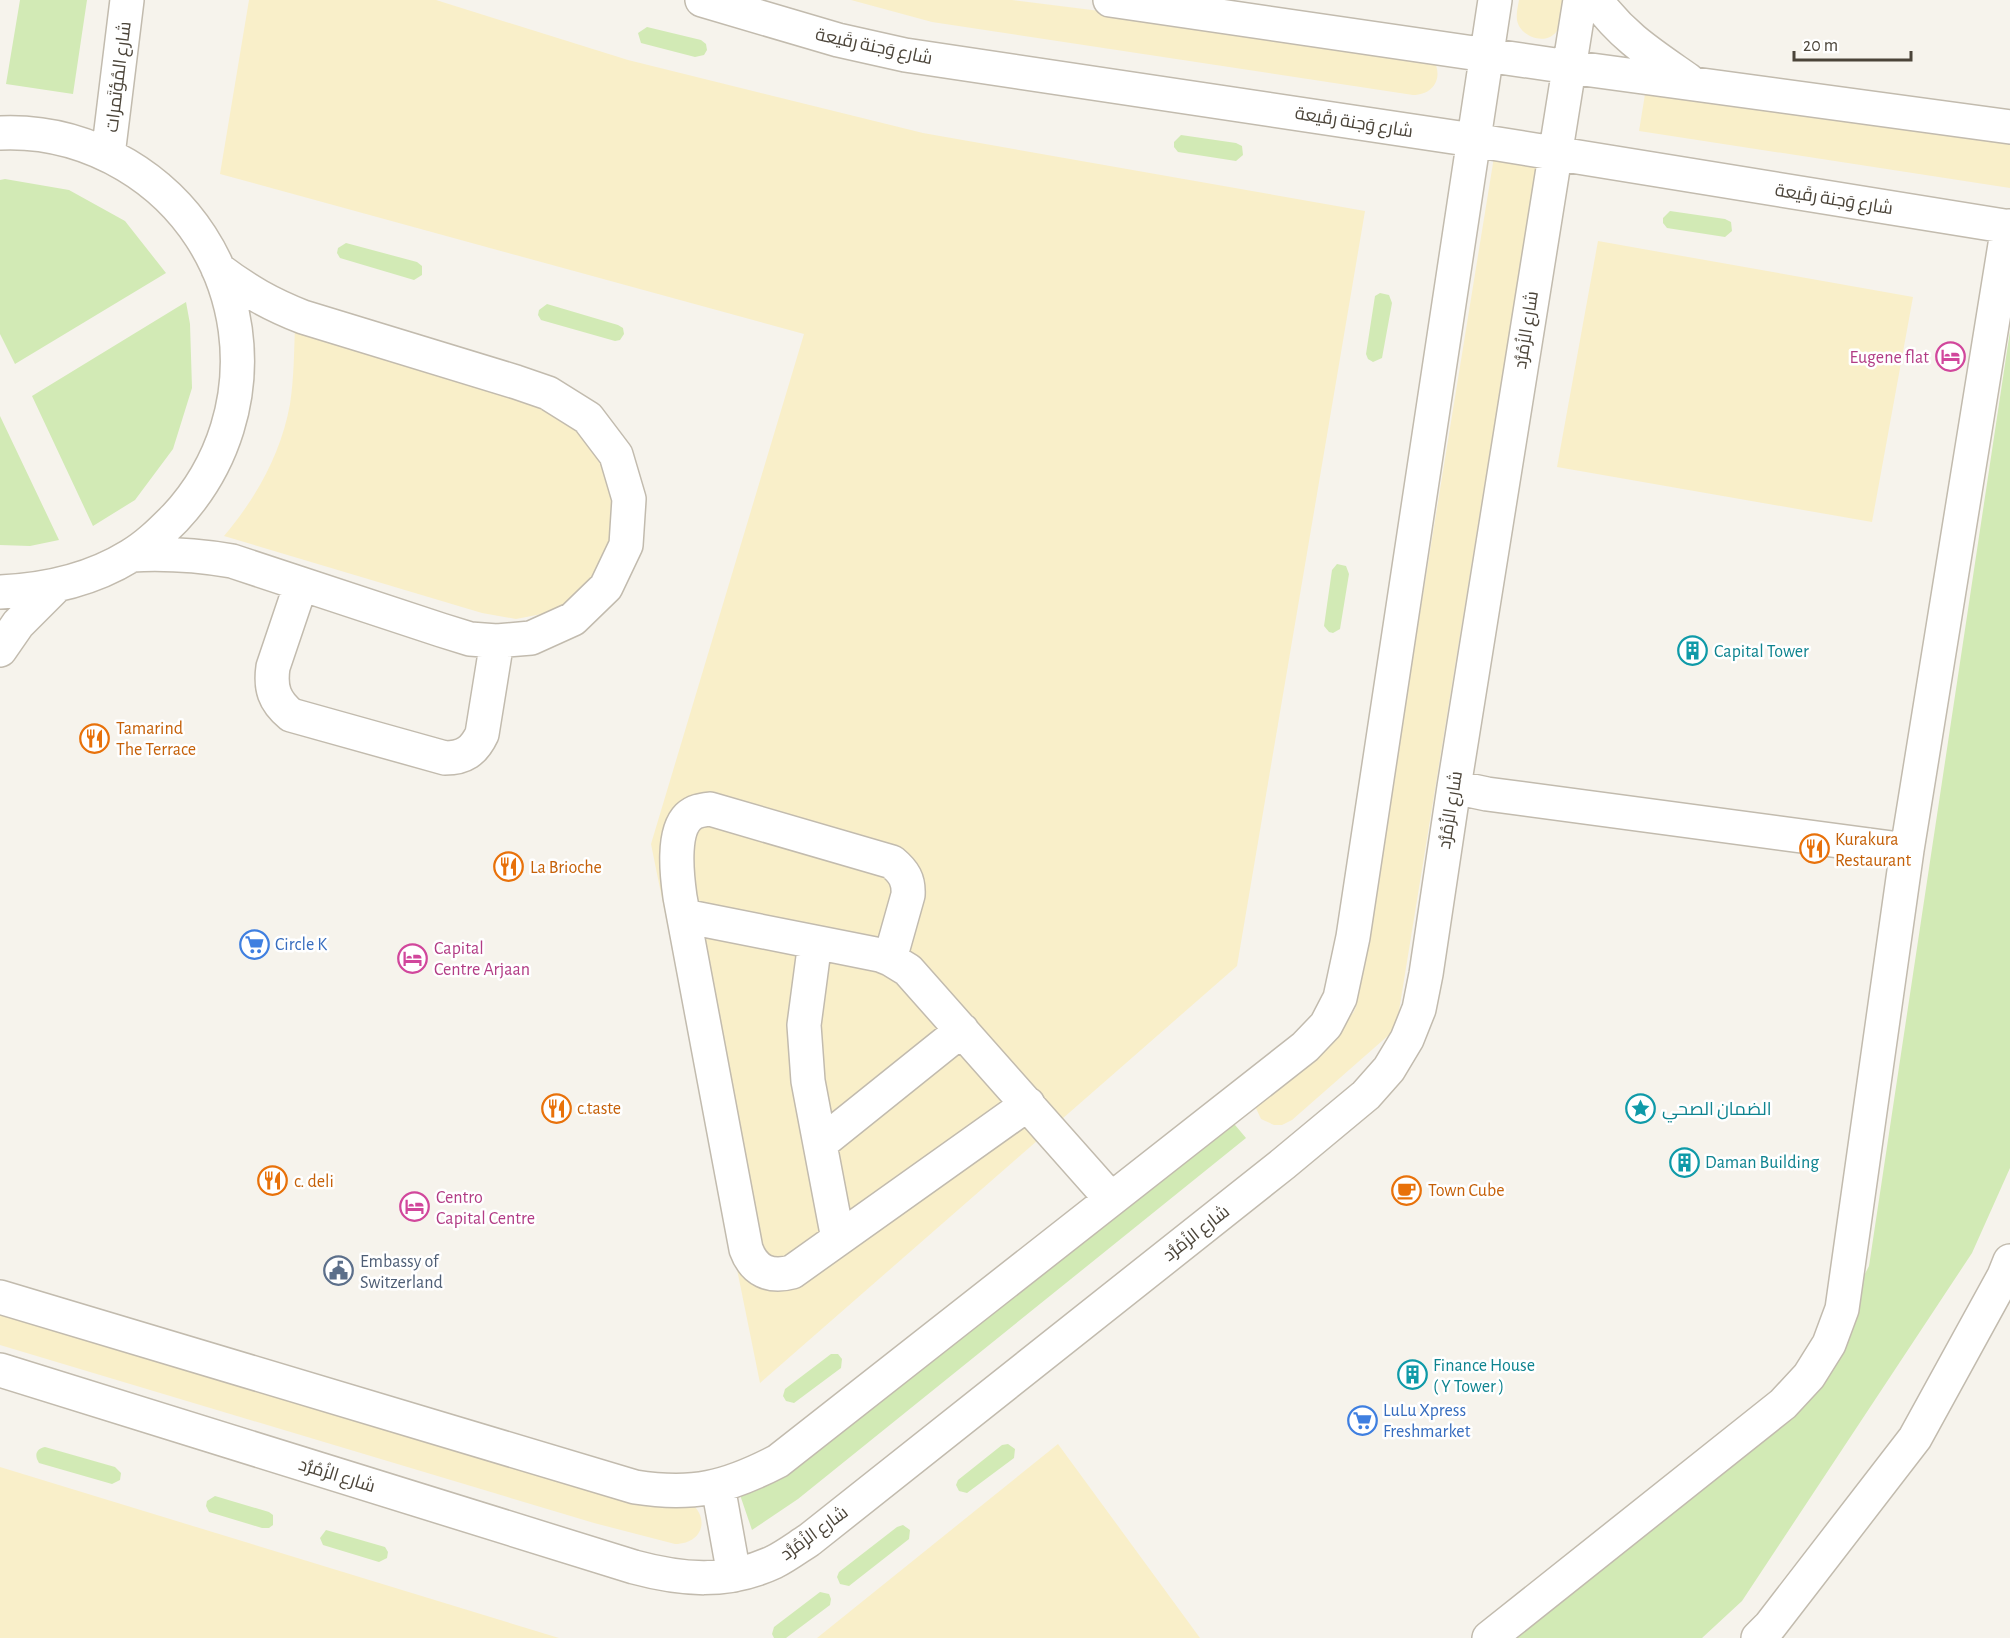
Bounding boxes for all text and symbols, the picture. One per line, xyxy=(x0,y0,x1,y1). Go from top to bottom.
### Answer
street label: شارع المُؤتَمرات xyxy=(102,20,137,134)
scale bar xyxy=(1794,24,1911,62)
street label: شارع وَجنة رقَيعة xyxy=(813,25,934,70)
text: 20 m xyxy=(1803,37,1838,55)
street label: شارع وَجنة رقَيعة xyxy=(1293,104,1414,143)
street label: شارع وَجنة رقَيعة xyxy=(1773,181,1894,220)
street label: شارع الزُمُرُّد xyxy=(1509,289,1544,371)
hotel icon: Eugene flat xyxy=(1934,341,1966,373)
place label: Eugene flat xyxy=(1850,349,1929,367)
building icon: Capital Tower xyxy=(1677,635,1709,667)
place label: Capital Tower xyxy=(1714,643,1809,661)
place label: Tamarind The Terrace xyxy=(116,720,196,759)
restaurant icon: Tamarind The Terrace xyxy=(79,722,111,754)
street label: شارع الزُمُرُّد xyxy=(1433,769,1468,851)
place label: Kurakura Restaurant xyxy=(1835,831,1911,870)
restaurant icon: Kurakura Restaurant xyxy=(1798,833,1830,865)
restaurant icon: La Brioche xyxy=(493,851,525,883)
place label: La Brioche xyxy=(530,859,602,877)
supermarket icon: Circle K xyxy=(238,928,270,960)
place label: Circle K xyxy=(275,936,327,954)
place label: Capital Centre Arjaan xyxy=(434,940,530,979)
hotel icon: Capital Centre Arjaan xyxy=(397,942,429,974)
restaurant icon: c.taste xyxy=(540,1092,572,1124)
place icon: الضمان الصحي xyxy=(1625,1093,1657,1125)
place label: c.taste xyxy=(577,1100,621,1118)
place label: الضمان الصحي xyxy=(1662,1101,1771,1123)
building icon: Daman Building xyxy=(1668,1146,1700,1178)
place label: Daman Building xyxy=(1705,1154,1819,1172)
restaurant icon: c. deli xyxy=(257,1165,289,1197)
place label: c. deli xyxy=(294,1173,334,1191)
cafe icon: Town Cube xyxy=(1391,1174,1423,1206)
place label: Town Cube xyxy=(1428,1182,1504,1200)
place label: Centro Capital Centre xyxy=(436,1189,535,1228)
hotel icon: Centro Capital Centre xyxy=(399,1191,431,1223)
street label: شارع الزُمُرُّد xyxy=(1158,1200,1234,1267)
place label: Embassy of Switzerland xyxy=(360,1253,443,1292)
public building icon: Embassy of Switzerland xyxy=(323,1255,355,1287)
place label: Finance House ( Y Tower ) xyxy=(1433,1357,1535,1396)
building icon: Finance House ( Y Tower ) xyxy=(1396,1359,1428,1391)
place label: LuLu Xpress Freshmarket xyxy=(1383,1402,1471,1441)
supermarket icon: LuLu Xpress Freshmarket xyxy=(1346,1404,1378,1436)
street label: شارع الزُمُرُّد xyxy=(296,1453,378,1498)
street label: شارع الزُمُرُّد xyxy=(776,1501,853,1566)

